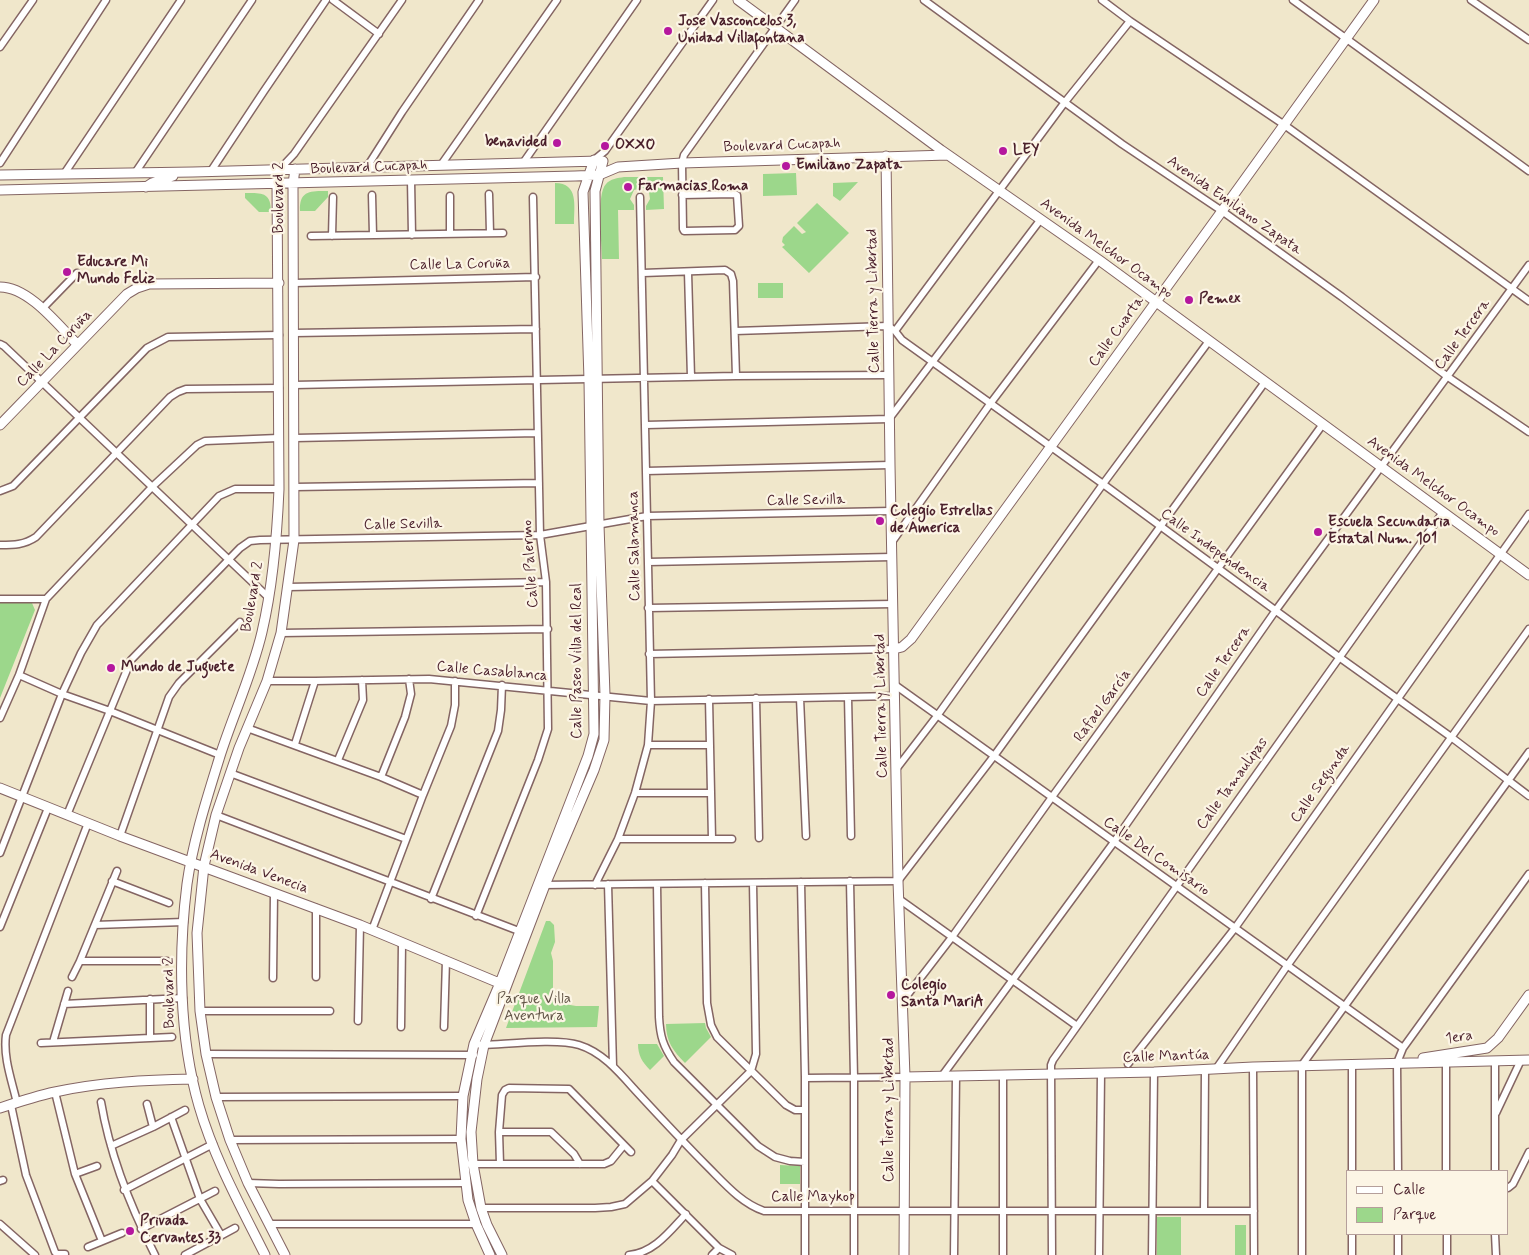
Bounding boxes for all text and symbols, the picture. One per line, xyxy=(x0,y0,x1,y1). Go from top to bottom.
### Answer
place label: Jose Vasconcelos 3, Unidad Villafontana xyxy=(678,13,805,48)
marker: Jose Vasconcelos 3, Unidad Villafontana xyxy=(662,25,674,37)
place label: benavided xyxy=(485,134,547,152)
street label: Boulevard Cucapah xyxy=(723,135,841,157)
marker: benavided xyxy=(551,137,563,149)
place label: OXXO xyxy=(615,137,655,155)
marker: OXXO xyxy=(599,140,611,152)
place label: LEY xyxy=(1013,142,1039,160)
marker: LEY xyxy=(997,145,1009,157)
street label: Avenida Emiliano Zapata xyxy=(1163,153,1305,259)
street label: Boulevard Cucapah xyxy=(310,157,428,179)
place label: Emiliano Zapata xyxy=(796,157,902,175)
marker: Emiliano Zapata xyxy=(780,160,792,172)
street label: Boulevard 2 xyxy=(271,163,289,233)
place label: Farmacias Roma xyxy=(638,178,748,196)
marker: Farmacias Roma xyxy=(622,181,634,193)
street label: Avenida Melchor Ocampo xyxy=(1036,195,1176,303)
street label: Calle Tierra y Libertad xyxy=(864,229,884,373)
place label: Educare Mi Mundo Feliz xyxy=(77,254,155,289)
street label: Calle La Coruña xyxy=(409,255,511,275)
marker: Educare Mi Mundo Feliz xyxy=(61,266,73,278)
place label: Pemex xyxy=(1199,291,1240,309)
street label: Calle Cuarta xyxy=(1085,293,1149,371)
marker: Pemex xyxy=(1183,294,1195,306)
street label: Calle Tercera xyxy=(1431,296,1495,374)
street label: Calle La Coruña xyxy=(13,306,97,392)
street label: Avenida Melchor Ocampo xyxy=(1363,433,1503,541)
street label: Calle Salamanca xyxy=(625,491,645,601)
street label: Calle Sevilla xyxy=(767,491,845,511)
place label: Colegio Estrellas de America xyxy=(890,503,993,538)
street label: Calle Independencia xyxy=(1157,505,1273,597)
place label: Escuela Secundaria Estatal Num. 101 xyxy=(1328,514,1450,549)
street label: Calle Sevilla xyxy=(364,515,442,535)
marker: Colegio Estrellas de America xyxy=(874,515,886,527)
street label: Calle Palermo xyxy=(519,519,543,609)
marker: Escuela Secundaria Estatal Num. 101 xyxy=(1312,526,1324,538)
street label: Boulevard 2 xyxy=(238,561,268,633)
street label: Calle Paseo Villa del Real xyxy=(569,583,587,739)
street label: Calle Tercera xyxy=(1193,623,1255,701)
street label: Calle Tierra y Libertad xyxy=(872,634,892,778)
street label: Calle Casablanca xyxy=(436,658,548,686)
place label: Mundo de Juguete xyxy=(121,659,235,677)
marker: Mundo de Juguete xyxy=(105,662,117,674)
street label: Rafael García xyxy=(1071,666,1135,746)
street label: Calle Tamaulipas xyxy=(1193,734,1273,834)
street label: Calle Segunda xyxy=(1287,741,1355,827)
street label: Calle Del Comisario xyxy=(1099,813,1213,901)
street label: Avenida Venecia xyxy=(207,846,311,898)
street label: Boulevard 2 xyxy=(160,957,180,1029)
place label: Colegio Santa MariA xyxy=(901,977,984,1012)
marker: Colegio Santa MariA xyxy=(885,989,897,1001)
park label: Parque Villa Aventura xyxy=(497,991,571,1026)
street label: 1era xyxy=(1444,1027,1474,1049)
street label: Calle Tierra y Libertad xyxy=(881,1038,899,1182)
street label: Calle Mantúa xyxy=(1122,1046,1210,1068)
legend xyxy=(1346,1170,1509,1235)
text: Calle xyxy=(1393,1180,1425,1200)
street label: Calle Maykop xyxy=(771,1189,855,1207)
text: Parque xyxy=(1393,1205,1436,1225)
place label: Privada Cervantes 33 xyxy=(140,1213,221,1248)
marker: Privada Cervantes 33 xyxy=(124,1225,136,1237)

